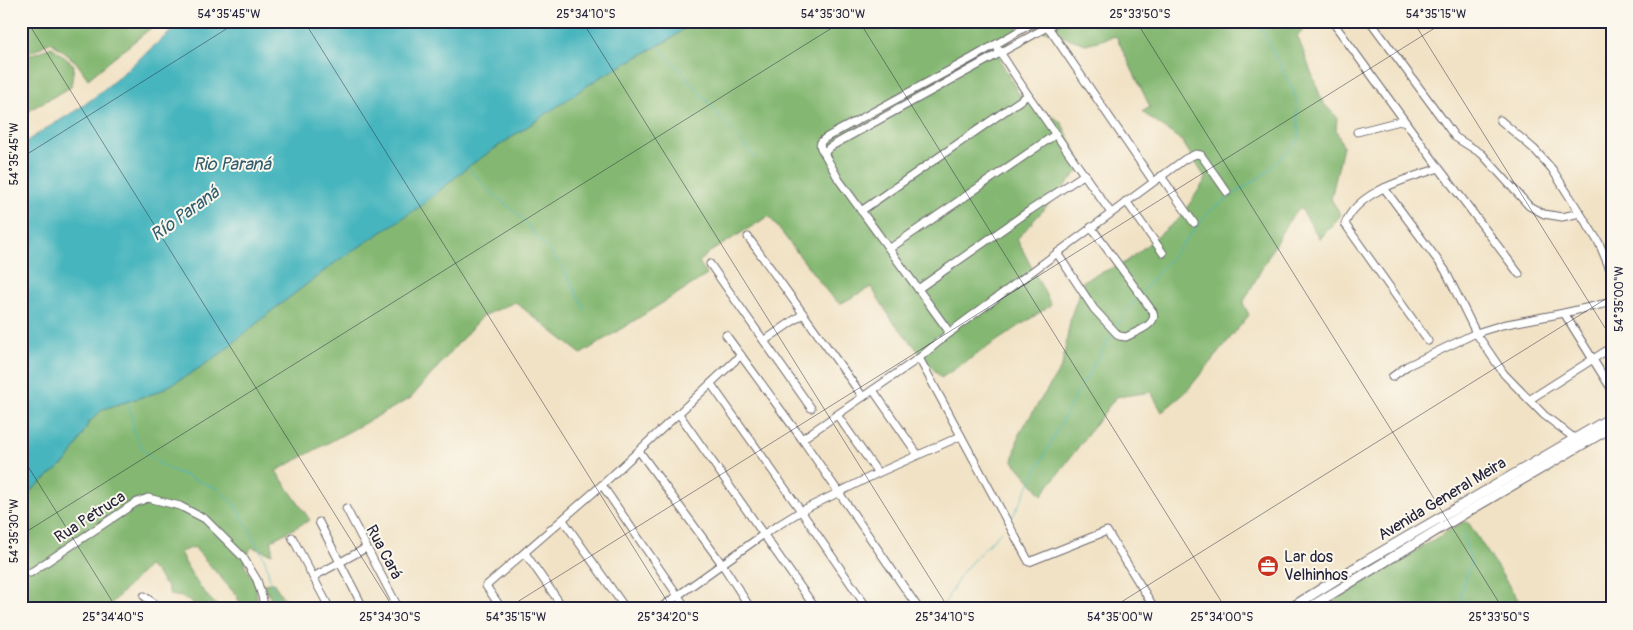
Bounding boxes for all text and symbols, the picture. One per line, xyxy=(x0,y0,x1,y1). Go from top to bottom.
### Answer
text: 54°35'45"W xyxy=(198,7,260,22)
text: 25°34'10"S xyxy=(556,7,616,22)
text: 54°35'30"W xyxy=(801,7,865,22)
text: 25°33'50"S xyxy=(1110,7,1170,22)
text: 54°35'15"W xyxy=(1406,7,1466,22)
text: 54°35'45"W xyxy=(7,123,22,185)
water label: Rio Paraná xyxy=(193,153,272,176)
water label: Río Paraná xyxy=(146,180,225,247)
text: 54°35'00"W xyxy=(1612,266,1627,332)
street label: Avenida General Meira xyxy=(1374,453,1510,545)
street label: Rua Petruca xyxy=(51,487,129,547)
text: 54°35'30"W xyxy=(7,499,22,563)
street label: Rua Cará xyxy=(361,521,407,583)
place label: Lar dos Velhinhos xyxy=(1284,547,1348,585)
office icon: Lar dos Velhinhos xyxy=(1256,554,1280,578)
text: 25°34'40"S xyxy=(82,610,144,625)
text: 25°34'30"S xyxy=(359,610,421,625)
text: 54°35'15"W xyxy=(486,610,546,625)
text: 25°34'20"S xyxy=(637,610,699,625)
text: 25°34'10"S xyxy=(915,610,975,625)
text: 54°35'00"W xyxy=(1087,610,1153,625)
text: 25°34'00"S xyxy=(1191,610,1253,625)
text: 25°33'50"S xyxy=(1469,610,1529,625)

